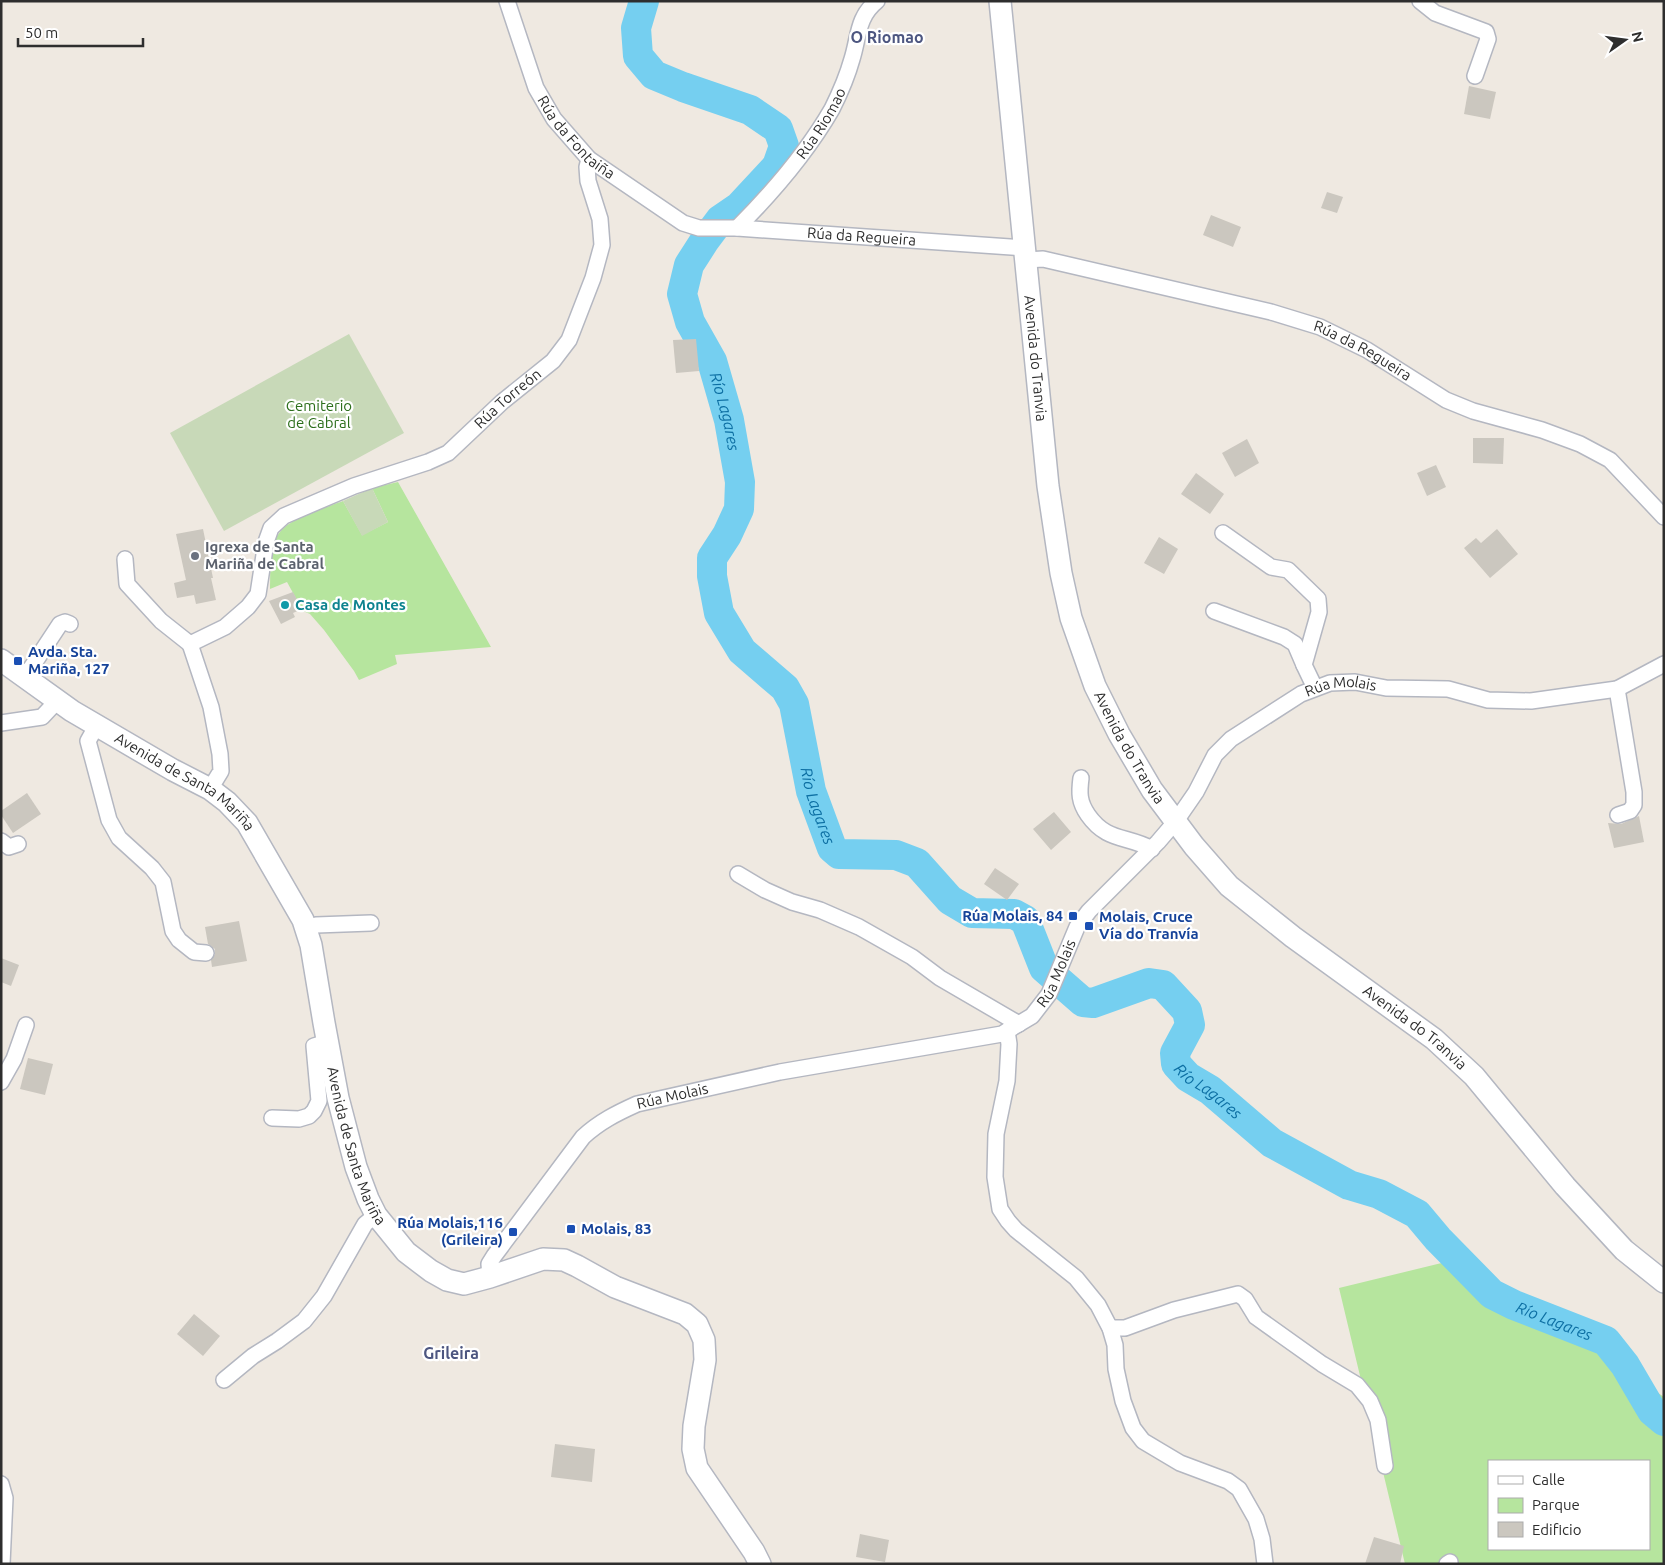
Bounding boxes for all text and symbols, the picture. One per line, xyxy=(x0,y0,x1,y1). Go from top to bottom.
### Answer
scale bar xyxy=(18,15,142,47)
north arrow xyxy=(1600,15,1650,65)
text: 50 m xyxy=(25,24,58,41)
district label: O Riomao xyxy=(850,28,924,46)
text: N xyxy=(1629,30,1647,44)
street label: Rúa Riomao xyxy=(793,85,849,162)
street label: Rúa da Fontaiña xyxy=(534,92,618,182)
street label: Rúa da Regueira xyxy=(806,224,917,248)
street label: Avenida do Tranvia xyxy=(1021,294,1051,422)
street label: Rúa da Regueira xyxy=(1312,317,1415,384)
street label: Rúa Torreón xyxy=(471,365,544,432)
water label: Río Lagares xyxy=(707,370,743,452)
park label: Cemiterio de Cabral xyxy=(286,397,352,431)
place label: Igrexa de Santa Mariña de Cabral xyxy=(205,538,325,572)
marker: Igrexa de Santa Mariña de Cabral xyxy=(189,550,201,562)
place label: Casa de Montes xyxy=(295,596,406,613)
marker: Casa de Montes xyxy=(279,599,291,611)
place label: Avda. Sta. Mariña, 127 xyxy=(28,643,109,677)
marker: Avda. Sta. Mariña, 127 xyxy=(12,655,24,667)
street label: Rúa Molais xyxy=(1302,673,1378,700)
street label: Avenida do Tranvia xyxy=(1091,688,1168,807)
street label: Avenida de Santa Mariña xyxy=(112,729,258,833)
water label: Río Lagares xyxy=(798,766,839,847)
place label: Rúa Molais, 84 xyxy=(962,907,1063,924)
place label: Molais, Cruce Vía do Tranvía xyxy=(1099,908,1199,942)
marker: Rúa Molais, 84 xyxy=(1067,910,1079,922)
marker: Molais, Cruce Vía do Tranvía xyxy=(1083,920,1095,932)
street label: Rúa Molais xyxy=(1033,937,1079,1010)
street label: Avenida do Tranvia xyxy=(1360,982,1470,1073)
water label: Río Lagares xyxy=(1171,1060,1246,1123)
street label: Avenida de Santa Mariña xyxy=(324,1065,390,1228)
street label: Rúa Molais xyxy=(635,1079,710,1112)
place label: Rúa Molais,116 (Grileira) xyxy=(397,1214,503,1248)
place label: Molais, 83 xyxy=(581,1220,652,1237)
marker: Molais, 83 xyxy=(565,1223,577,1235)
marker: Rúa Molais,116 (Grileira) xyxy=(507,1226,519,1238)
water label: Río Lagares xyxy=(1514,1298,1595,1344)
district label: Grileira xyxy=(423,1344,479,1362)
legend xyxy=(1488,1460,1650,1550)
text: Calle xyxy=(1532,1471,1565,1488)
text: Parque xyxy=(1532,1496,1580,1513)
text: Edificio xyxy=(1532,1521,1581,1538)

